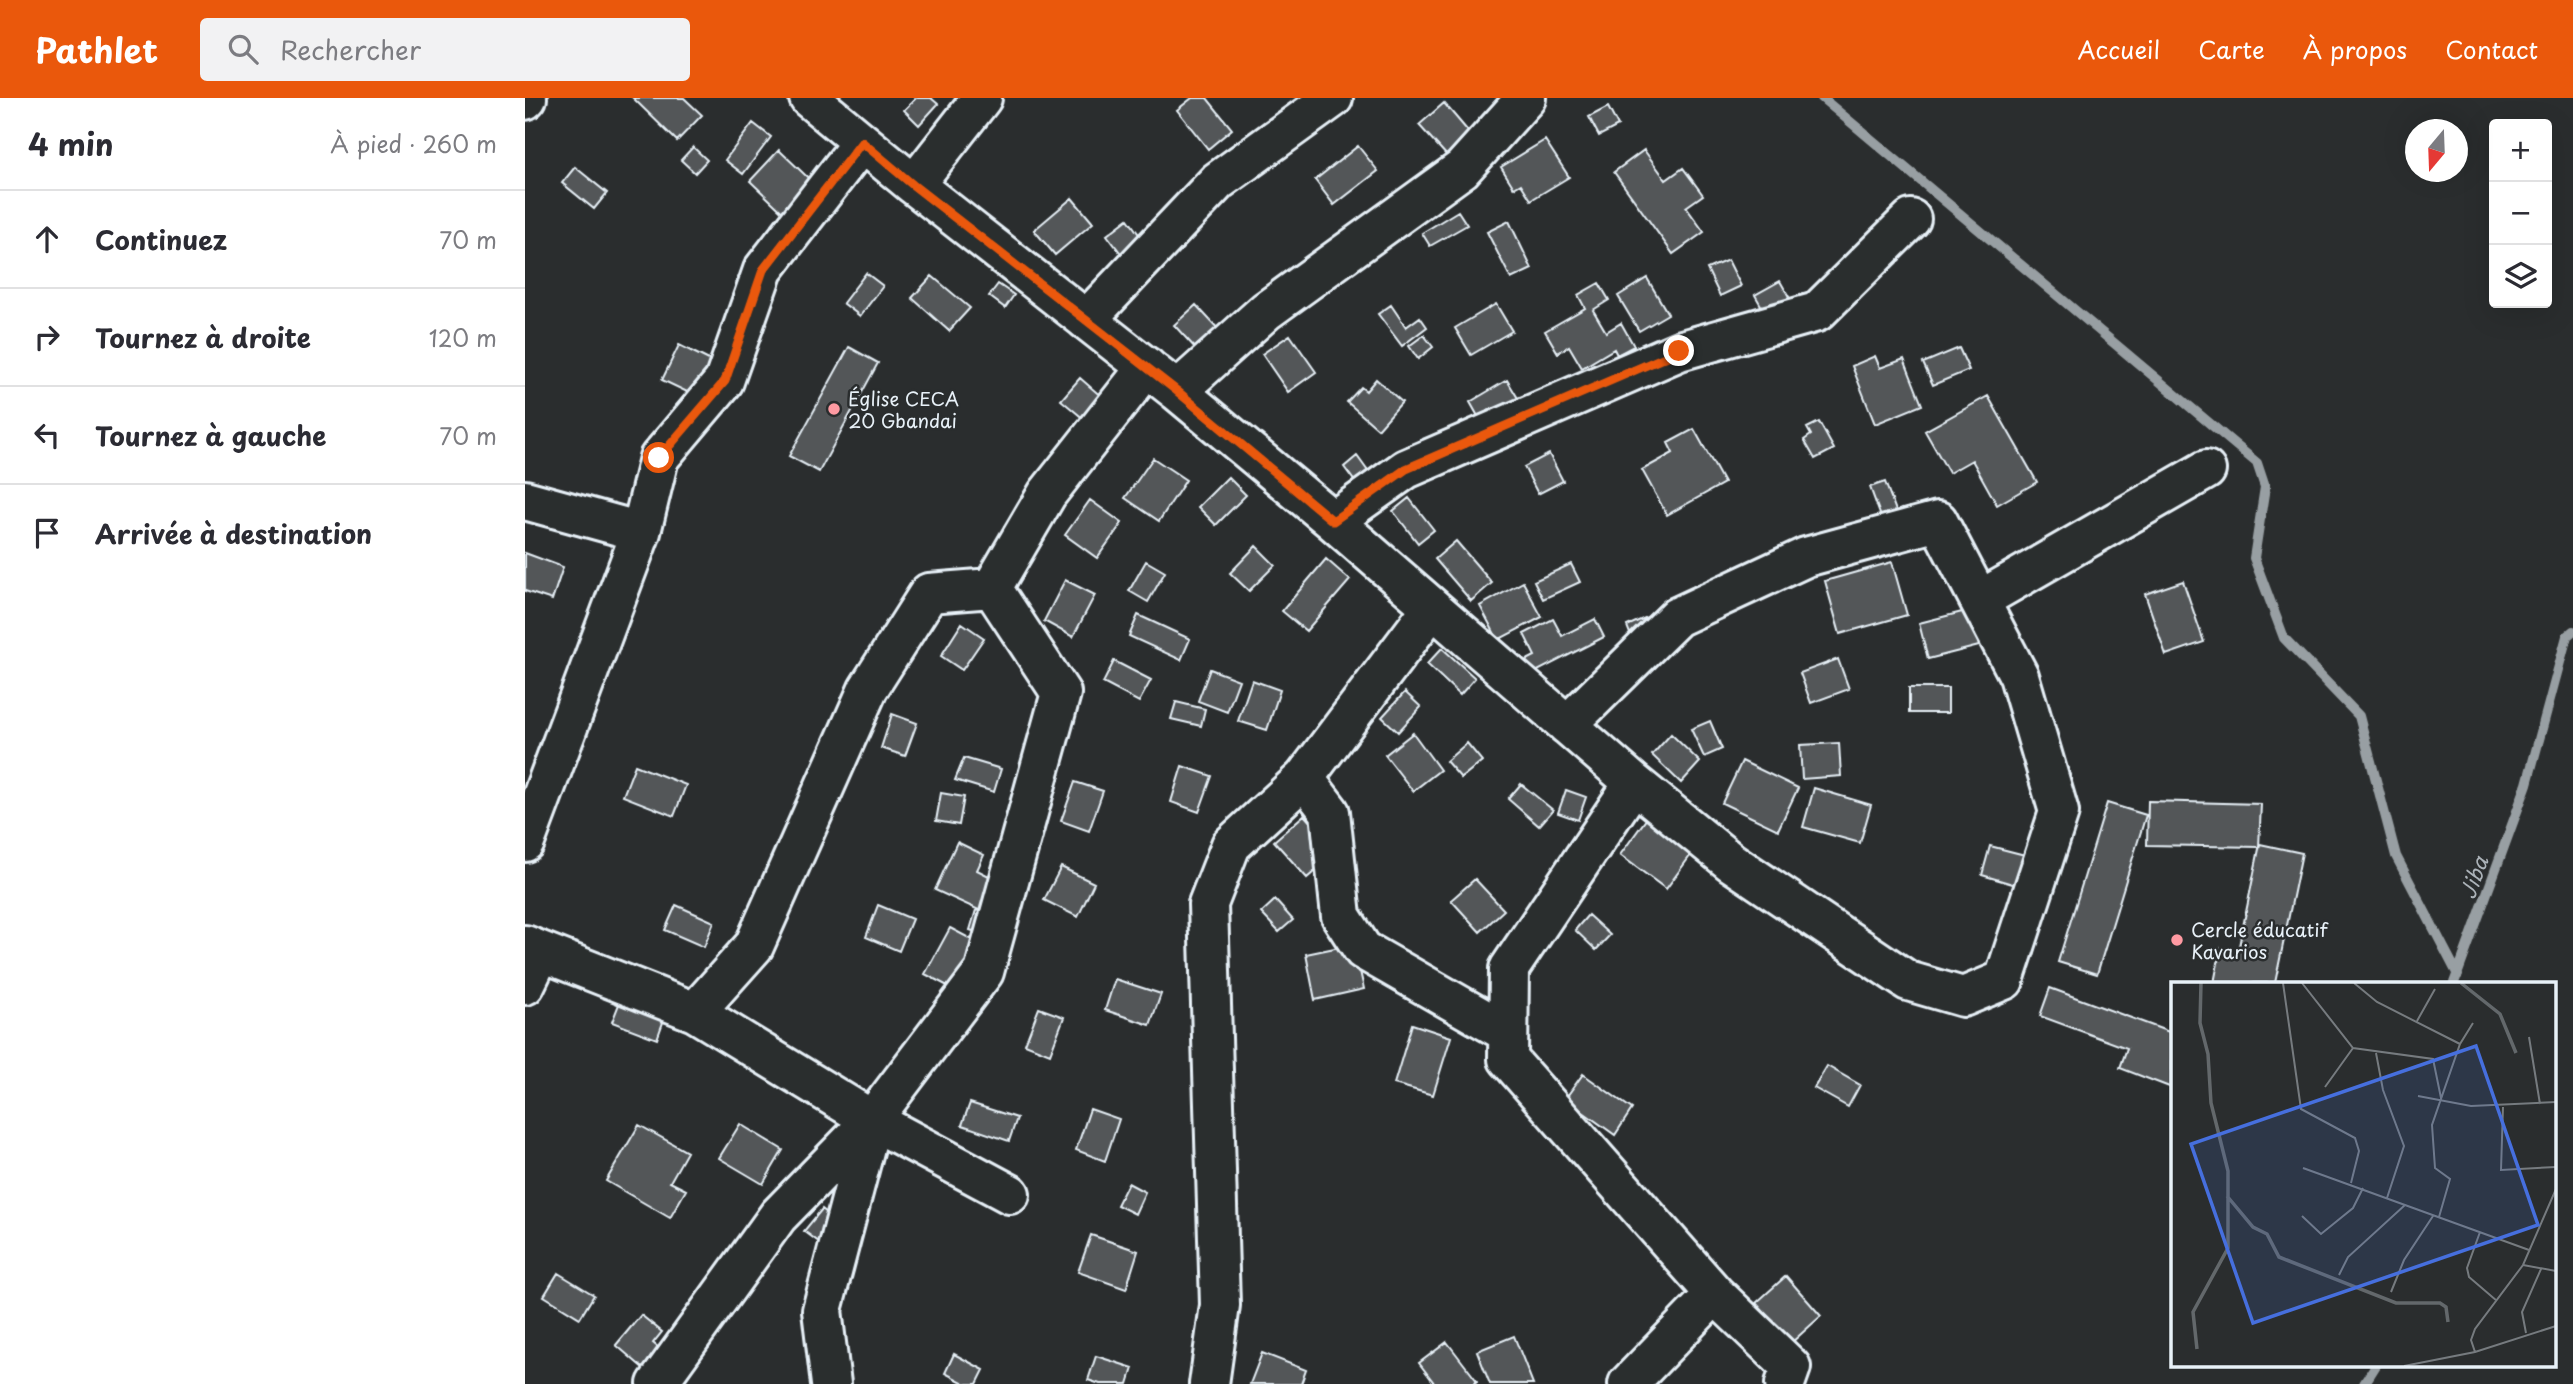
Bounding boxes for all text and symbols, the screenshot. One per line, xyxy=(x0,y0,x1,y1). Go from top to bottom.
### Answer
search box xyxy=(200,18,690,81)
text: Pathlet xyxy=(35,24,158,74)
icon: search xyxy=(224,30,262,68)
text: Rechercher xyxy=(280,30,421,69)
text: Accueil xyxy=(2077,31,2160,67)
text: Carte xyxy=(2198,31,2265,67)
text: À propos xyxy=(2303,31,2407,67)
text: Contact xyxy=(2445,31,2538,67)
north arrow xyxy=(2405,119,2468,182)
map controls xyxy=(2489,119,2552,308)
button: + xyxy=(2489,119,2552,182)
text: 4 min xyxy=(28,121,114,166)
text: À pied · 260 m xyxy=(330,126,497,161)
button: − xyxy=(2489,182,2552,245)
icon: ahead xyxy=(28,220,66,258)
text: Continuez xyxy=(95,220,227,259)
text: 70 m xyxy=(439,222,497,257)
button: layers xyxy=(2489,245,2552,308)
icon: right xyxy=(28,318,66,356)
text: Tournez à droite xyxy=(95,318,311,357)
text: 120 m xyxy=(429,320,497,355)
route end xyxy=(1663,335,1694,366)
place label: Église CECA 20 Gbandai xyxy=(848,384,959,434)
marker: Église CECA 20 Gbandai xyxy=(826,401,842,417)
icon: left xyxy=(28,416,66,454)
text: Tournez à gauche xyxy=(95,416,326,455)
text: 70 m xyxy=(439,418,497,453)
route start xyxy=(643,442,674,473)
icon: arrive xyxy=(28,514,66,552)
text: Arrivée à destination xyxy=(95,514,372,553)
water label: Jiba xyxy=(2451,850,2496,903)
place label: Cercle éducatif Kavarios xyxy=(2191,915,2329,965)
marker: Cercle éducatif Kavarios xyxy=(2169,932,2185,948)
inset map xyxy=(2171,982,2555,1366)

